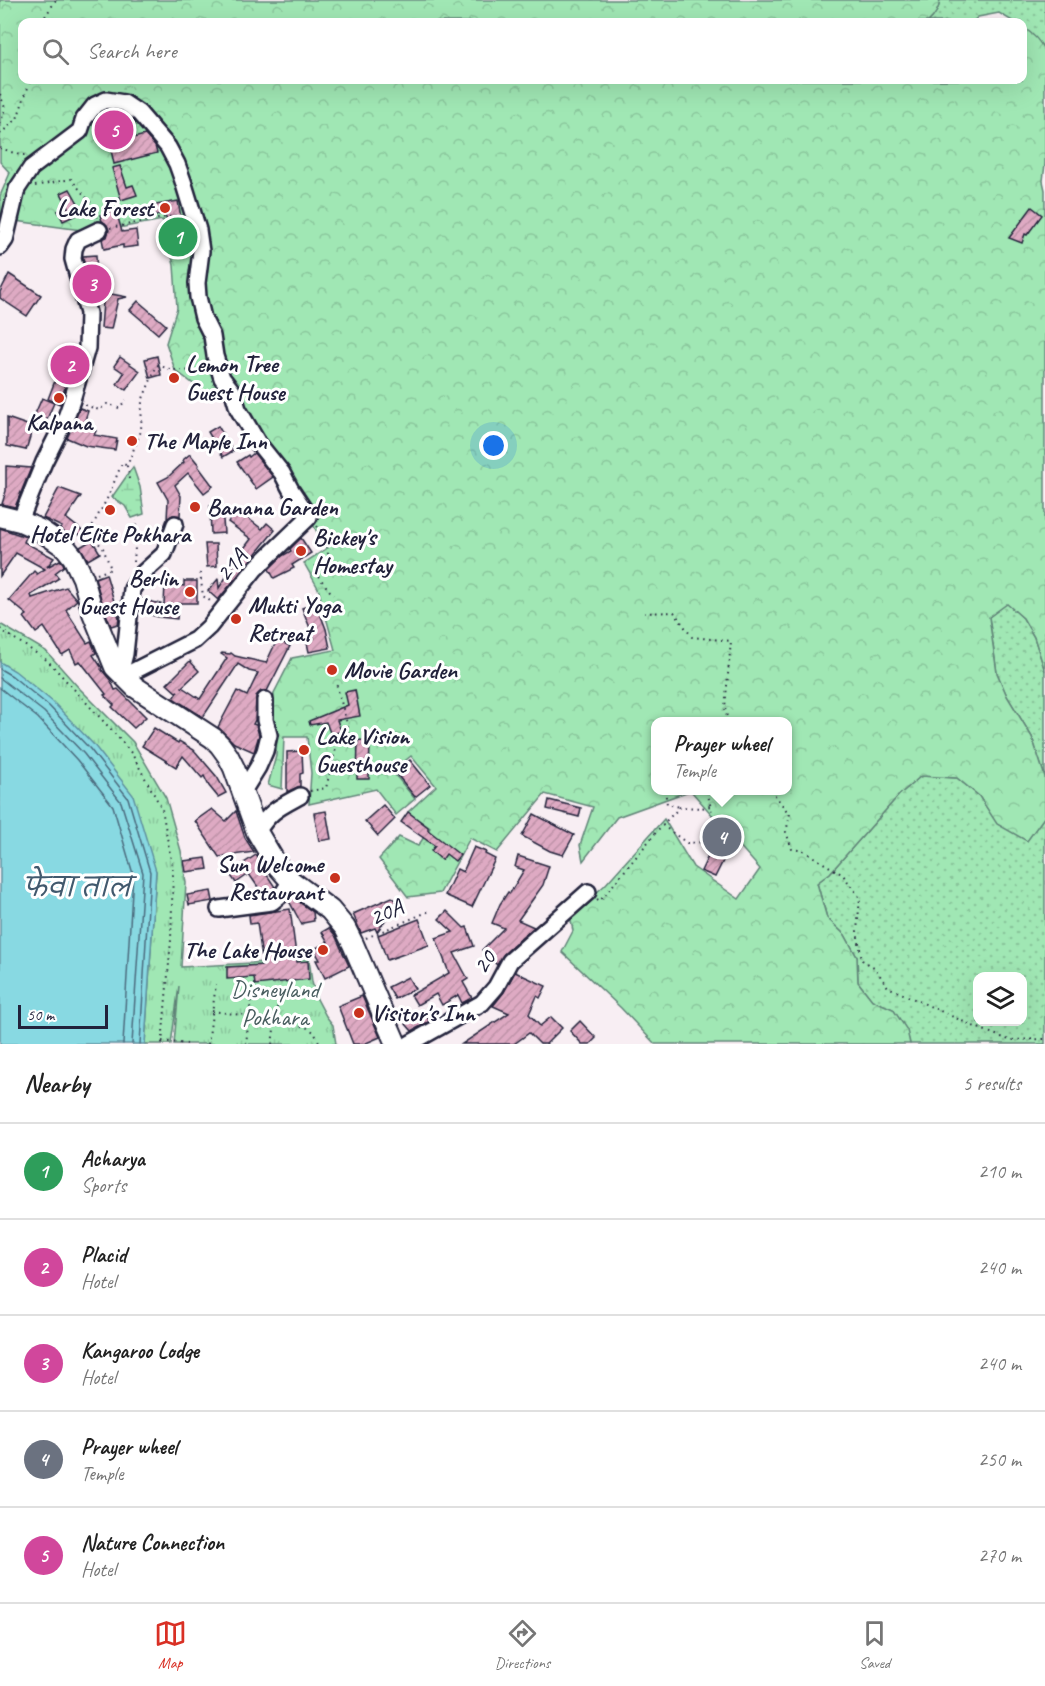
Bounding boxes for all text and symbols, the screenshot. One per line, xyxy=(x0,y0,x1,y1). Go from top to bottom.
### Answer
search box xyxy=(18,18,1027,84)
icon: search xyxy=(39,35,72,68)
text: Search here xyxy=(87,37,177,65)
pin: 5 xyxy=(94,108,134,152)
place label: Lake Forest xyxy=(57,193,156,223)
marker: Lake Forest xyxy=(158,201,172,215)
pin: 1 xyxy=(158,214,198,260)
pin: 3 xyxy=(72,262,112,306)
pin: 2 xyxy=(50,342,90,388)
place label: Lemon Tree Guest House xyxy=(186,349,287,407)
marker: Lemon Tree Guest House xyxy=(167,371,181,385)
marker: Kalpana xyxy=(52,391,66,405)
place label: Kalpana xyxy=(26,407,94,437)
place label: The Maple Inn xyxy=(144,426,268,456)
your location xyxy=(479,431,508,460)
marker: The Maple Inn xyxy=(125,434,139,448)
place label: Banana Garden xyxy=(207,492,339,522)
marker: Banana Garden xyxy=(188,500,202,514)
marker: Hotel Elite Pokhara xyxy=(103,503,117,517)
place label: Hotel Elite Pokhara xyxy=(30,519,193,549)
place label: Bickey's Homestay xyxy=(313,522,395,580)
street label: 21A xyxy=(209,542,254,588)
marker: Bickey's Homestay xyxy=(294,544,308,558)
place label: Berlin Guest House xyxy=(79,563,180,621)
marker: Berlin Guest House xyxy=(183,585,197,599)
place label: Mukti Yoga Retreat xyxy=(248,590,343,648)
marker: Mukti Yoga Retreat xyxy=(229,612,243,626)
place label: Movie Garden xyxy=(344,655,458,685)
marker: Movie Garden xyxy=(325,663,339,677)
popup xyxy=(651,717,792,795)
place label: Lake Vision Guesthouse xyxy=(316,721,411,779)
text: Prayer wheel xyxy=(673,730,770,758)
marker: Lake Vision Guesthouse xyxy=(297,743,311,757)
text: Temple xyxy=(673,758,716,783)
pin: 4 xyxy=(702,814,742,860)
place label: Sun Welcome Restaurant xyxy=(217,849,326,907)
water label: फेवा ताल xyxy=(23,865,137,904)
marker: Sun Welcome Restaurant xyxy=(328,871,342,885)
street label: 20A xyxy=(365,891,408,932)
place label: The Lake House xyxy=(184,935,313,965)
marker: The Lake House xyxy=(316,943,330,957)
street label: 20 xyxy=(466,943,504,979)
map controls xyxy=(973,972,1027,1026)
button: layers xyxy=(973,972,1027,1026)
park label: Disneyland Pokhara xyxy=(231,974,322,1032)
place label: Visitor's Inn xyxy=(371,998,477,1028)
scale bar xyxy=(18,1002,108,1030)
text: 50 m xyxy=(27,1005,54,1025)
marker: Visitor's Inn xyxy=(352,1006,366,1020)
text: Nearby xyxy=(24,1067,89,1100)
text: 5 results xyxy=(962,1071,1021,1096)
text: Acharya xyxy=(81,1145,145,1173)
text: 1 xyxy=(39,1159,48,1184)
text: 210 m xyxy=(978,1159,1021,1184)
text: Sports xyxy=(81,1173,126,1198)
text: Placid xyxy=(81,1241,126,1269)
text: 2 xyxy=(39,1255,48,1280)
text: 240 m xyxy=(978,1255,1021,1280)
text: Hotel xyxy=(81,1269,116,1294)
text: Kangaroo Lodge xyxy=(81,1337,199,1365)
text: 3 xyxy=(39,1351,48,1376)
text: 240 m xyxy=(978,1351,1021,1376)
text: Hotel xyxy=(81,1365,116,1390)
text: Prayer wheel xyxy=(81,1433,177,1461)
text: 4 xyxy=(39,1447,48,1472)
text: 250 m xyxy=(978,1447,1021,1472)
text: Temple xyxy=(81,1461,124,1486)
text: Nature Connection xyxy=(81,1529,224,1557)
text: 5 xyxy=(39,1543,48,1568)
text: 270 m xyxy=(978,1543,1021,1568)
text: Hotel xyxy=(81,1557,116,1582)
tab: Map xyxy=(154,1617,187,1673)
tab: Directions xyxy=(495,1617,550,1673)
tab: Saved xyxy=(858,1617,891,1673)

